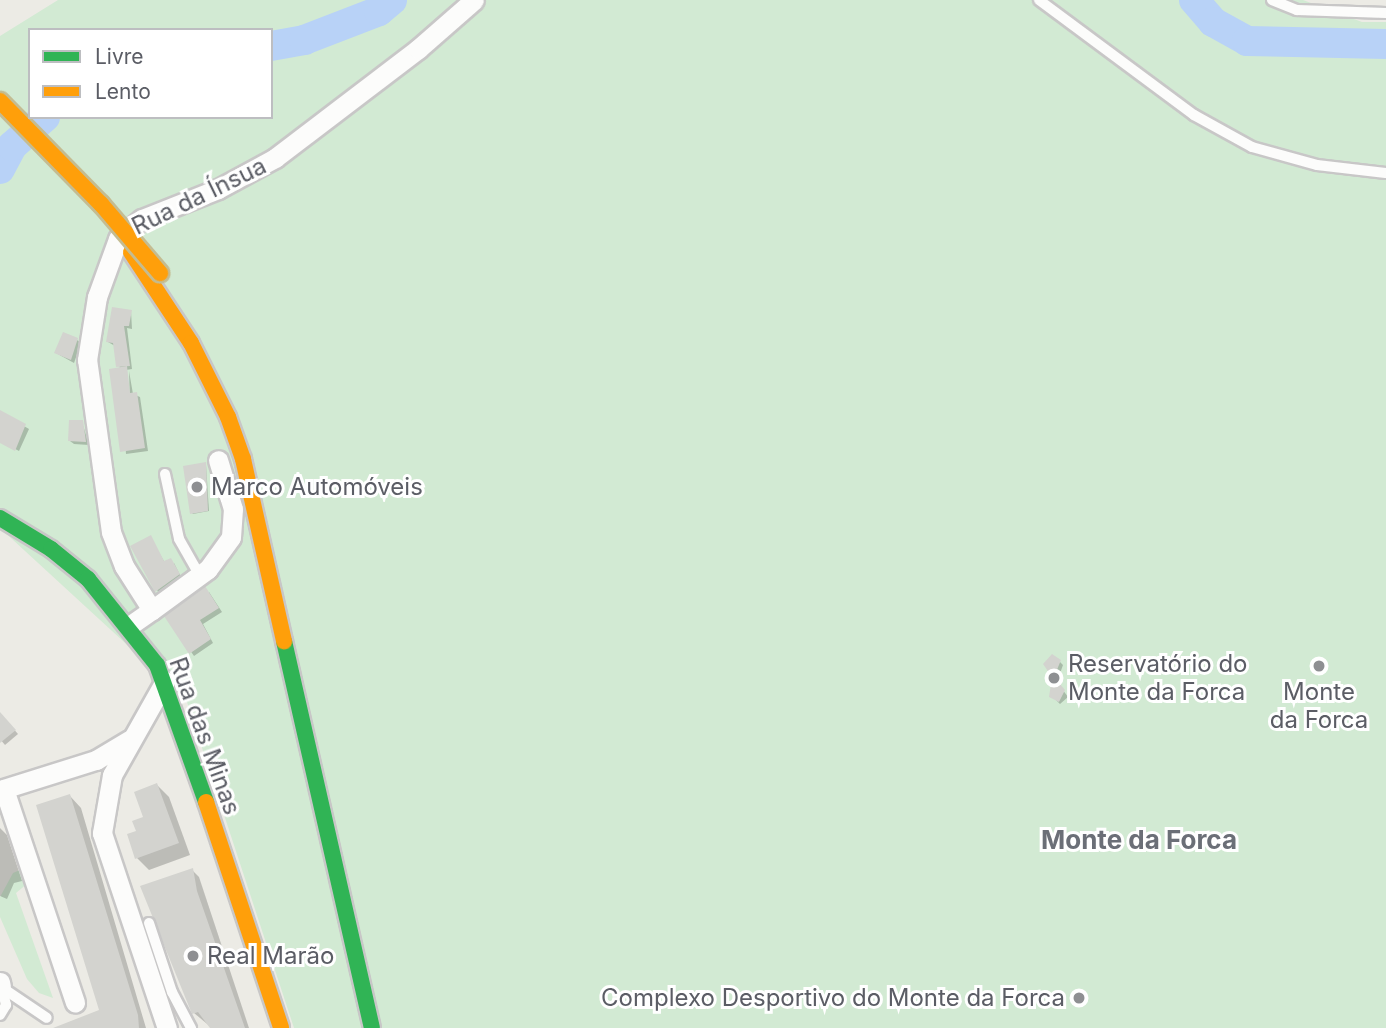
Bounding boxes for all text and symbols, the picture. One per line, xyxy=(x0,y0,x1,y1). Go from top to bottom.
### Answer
legend xyxy=(28,28,273,119)
text: Livre xyxy=(95,44,144,69)
text: Lento xyxy=(95,79,151,104)
street label: Rua da Ínsua xyxy=(127,151,271,241)
place label: Marco Automóveis xyxy=(211,473,423,501)
marker: Marco Automóveis xyxy=(189,479,205,495)
place label: Reservatório do Monte da Forca xyxy=(1068,650,1247,706)
street label: Rua das Minas xyxy=(163,653,247,819)
marker: Monte da Forca xyxy=(1311,658,1327,674)
marker: Reservatório do Monte da Forca xyxy=(1046,670,1062,686)
place label: Monte da Forca xyxy=(1270,678,1368,734)
district label: Monte da Forca xyxy=(1041,824,1237,856)
place label: Real Marão xyxy=(207,942,334,970)
marker: Real Marão xyxy=(185,948,201,964)
place label: Complexo Desportivo do Monte da Forca xyxy=(601,984,1065,1012)
marker: Complexo Desportivo do Monte da Forca xyxy=(1071,990,1087,1006)

